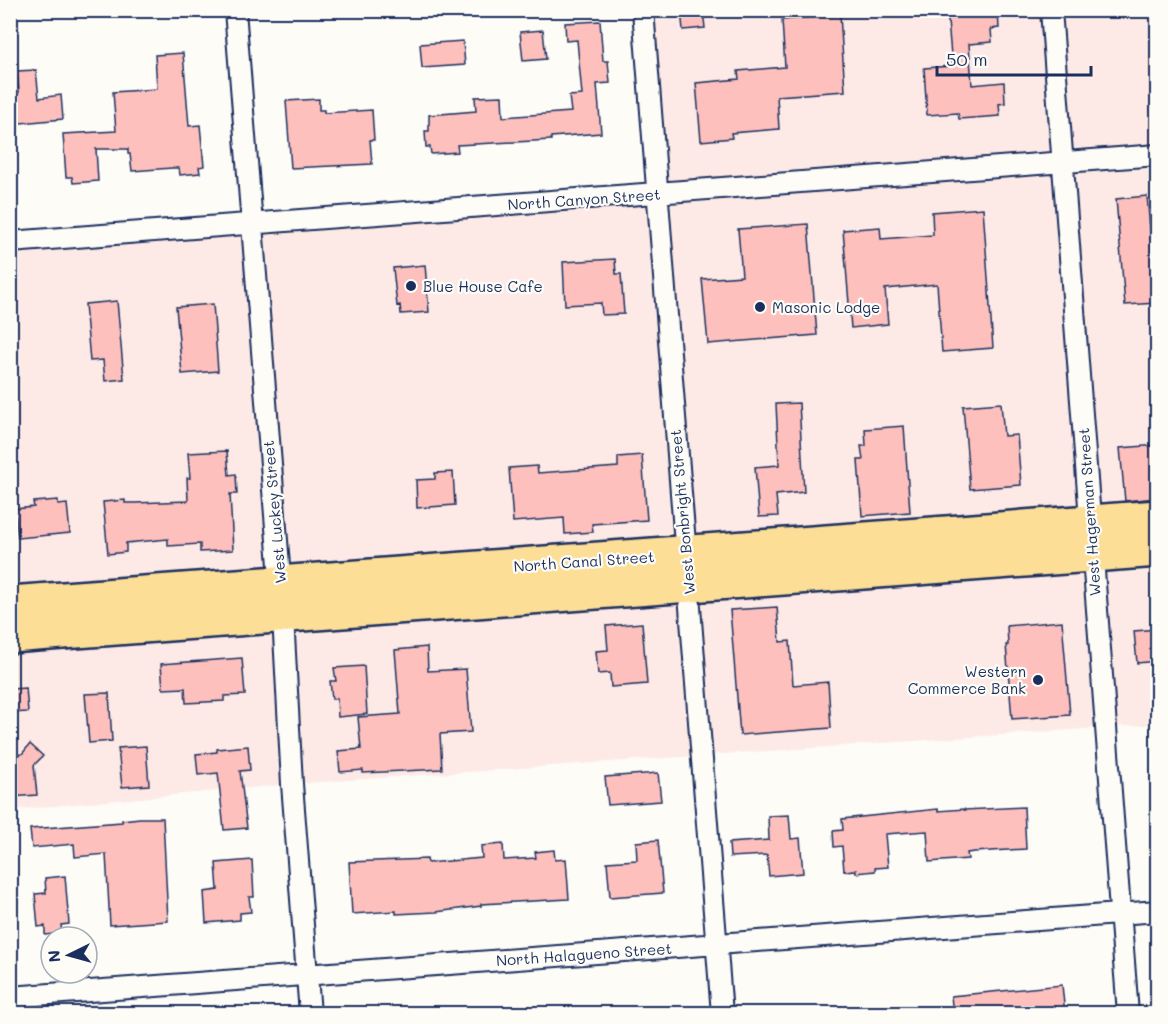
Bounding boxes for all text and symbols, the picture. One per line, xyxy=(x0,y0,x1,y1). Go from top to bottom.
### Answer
scale bar xyxy=(937,39,1092,77)
text: 50 m xyxy=(946,47,988,71)
street label: North Canyon Street xyxy=(507,184,661,214)
place label: Blue House Cafe xyxy=(423,276,543,296)
marker: Blue House Cafe xyxy=(404,279,418,293)
place label: Masonic Lodge xyxy=(772,297,880,317)
marker: Masonic Lodge xyxy=(753,300,767,314)
street label: West Hagerman Street xyxy=(1073,427,1105,597)
street label: West Bonbright Street xyxy=(665,429,699,595)
street label: West Luckey Street xyxy=(258,440,290,584)
street label: North Canal Street xyxy=(513,546,655,576)
place label: Western Commerce Bank xyxy=(908,661,1026,698)
marker: Western Commerce Bank xyxy=(1031,673,1045,687)
north arrow xyxy=(39,925,99,985)
street label: North Halagueno Street xyxy=(495,938,673,970)
text: N xyxy=(43,949,65,963)

